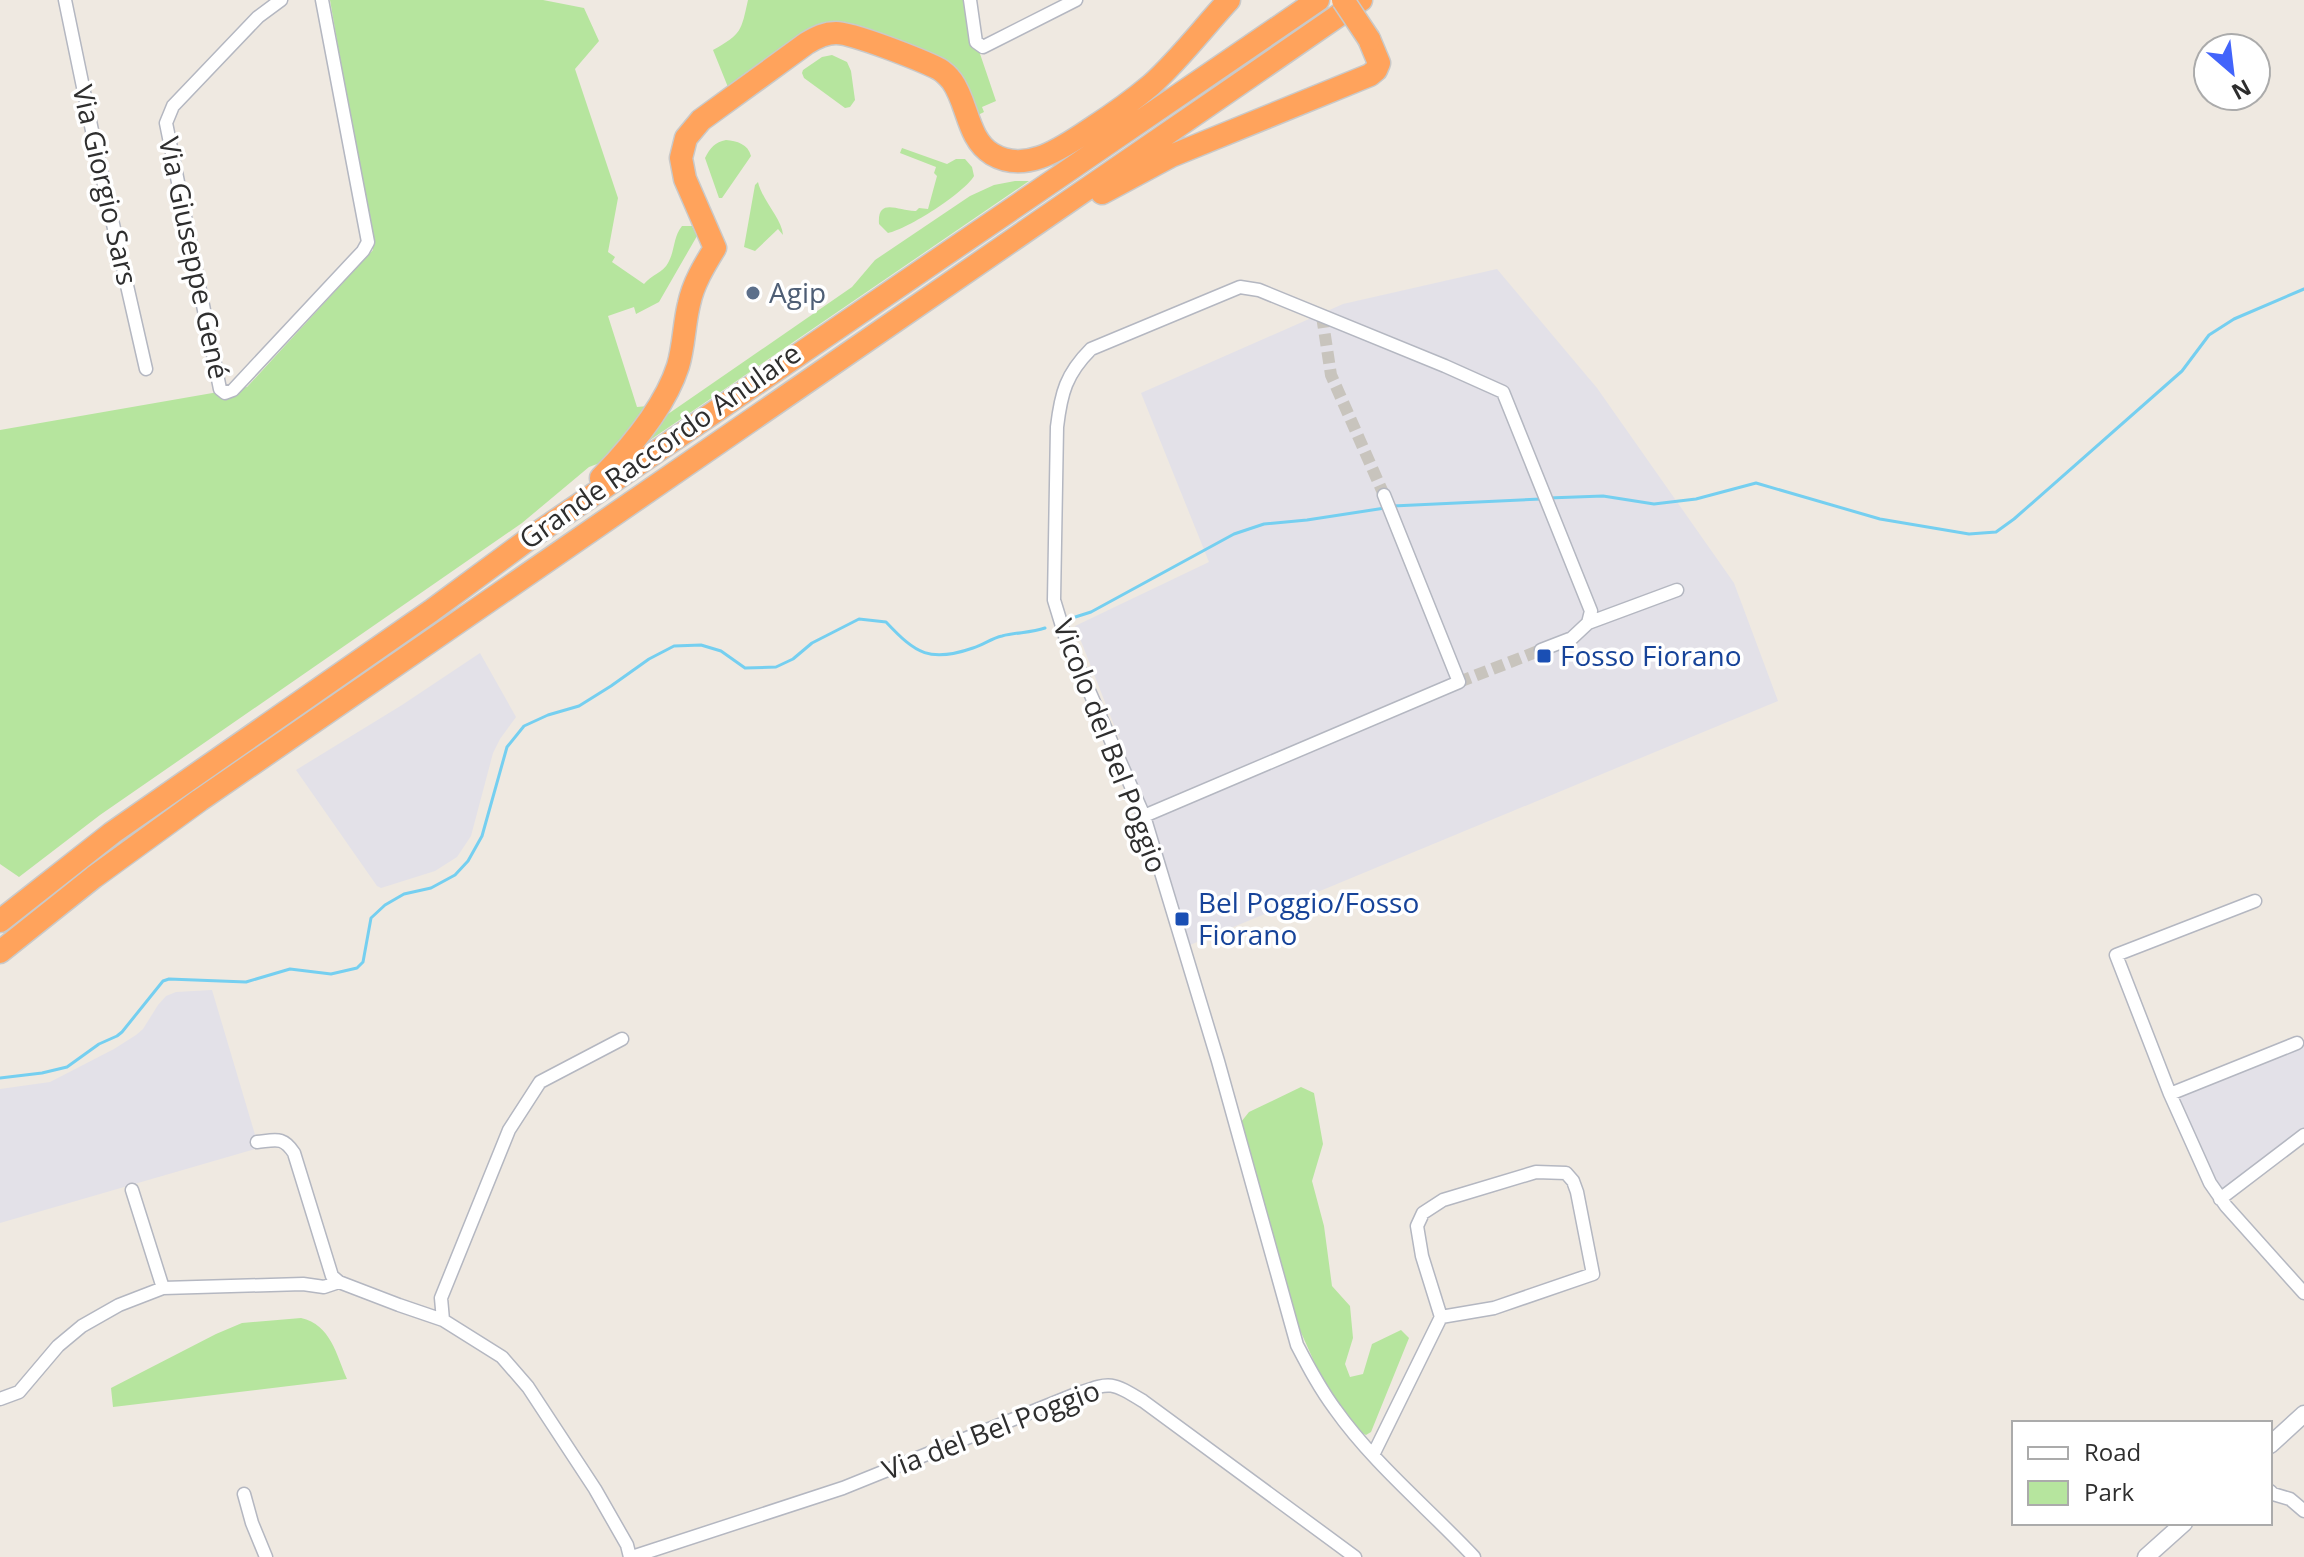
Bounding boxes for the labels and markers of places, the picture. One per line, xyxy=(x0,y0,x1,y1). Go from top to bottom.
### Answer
place label: Agip xyxy=(769,273,826,311)
marker: Agip xyxy=(744,284,762,302)
place label: Fosso Fiorano xyxy=(1560,636,1741,674)
marker: Fosso Fiorano xyxy=(1535,647,1553,665)
place label: Bel Poggio/Fosso Fiorano xyxy=(1198,883,1419,953)
marker: Bel Poggio/Fosso Fiorano xyxy=(1173,910,1191,928)

